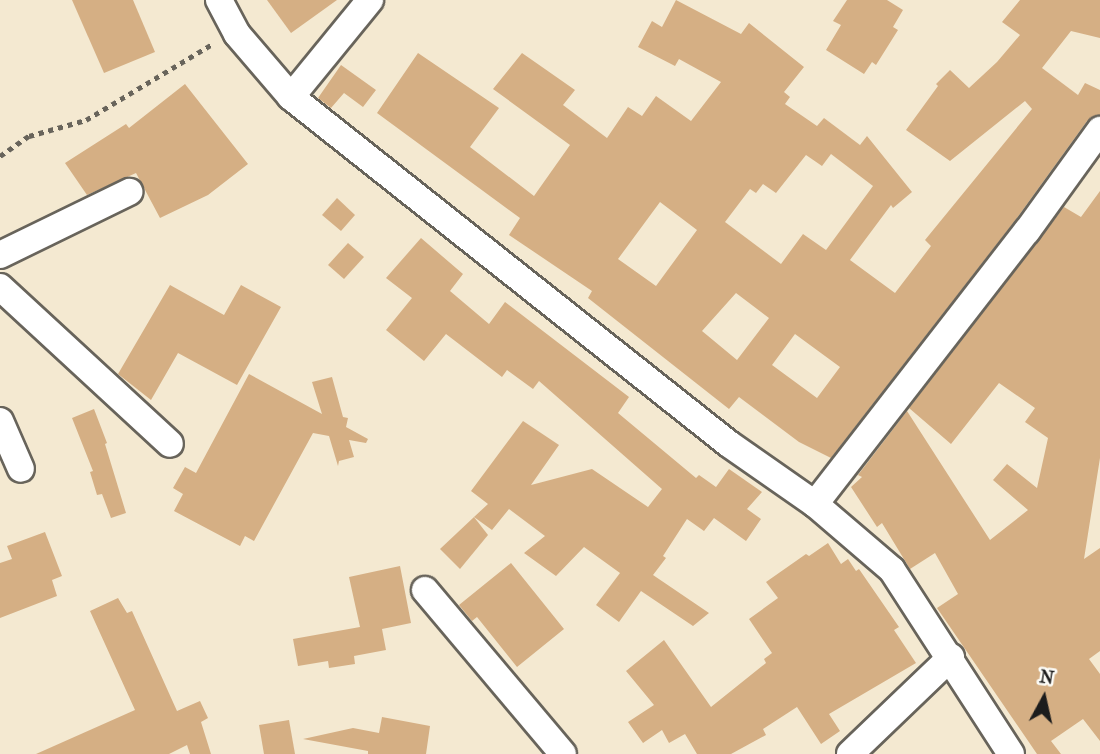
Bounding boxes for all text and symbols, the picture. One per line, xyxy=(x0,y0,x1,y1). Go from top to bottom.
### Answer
north arrow xyxy=(1009,663,1079,733)
text: N xyxy=(1038,665,1056,689)

